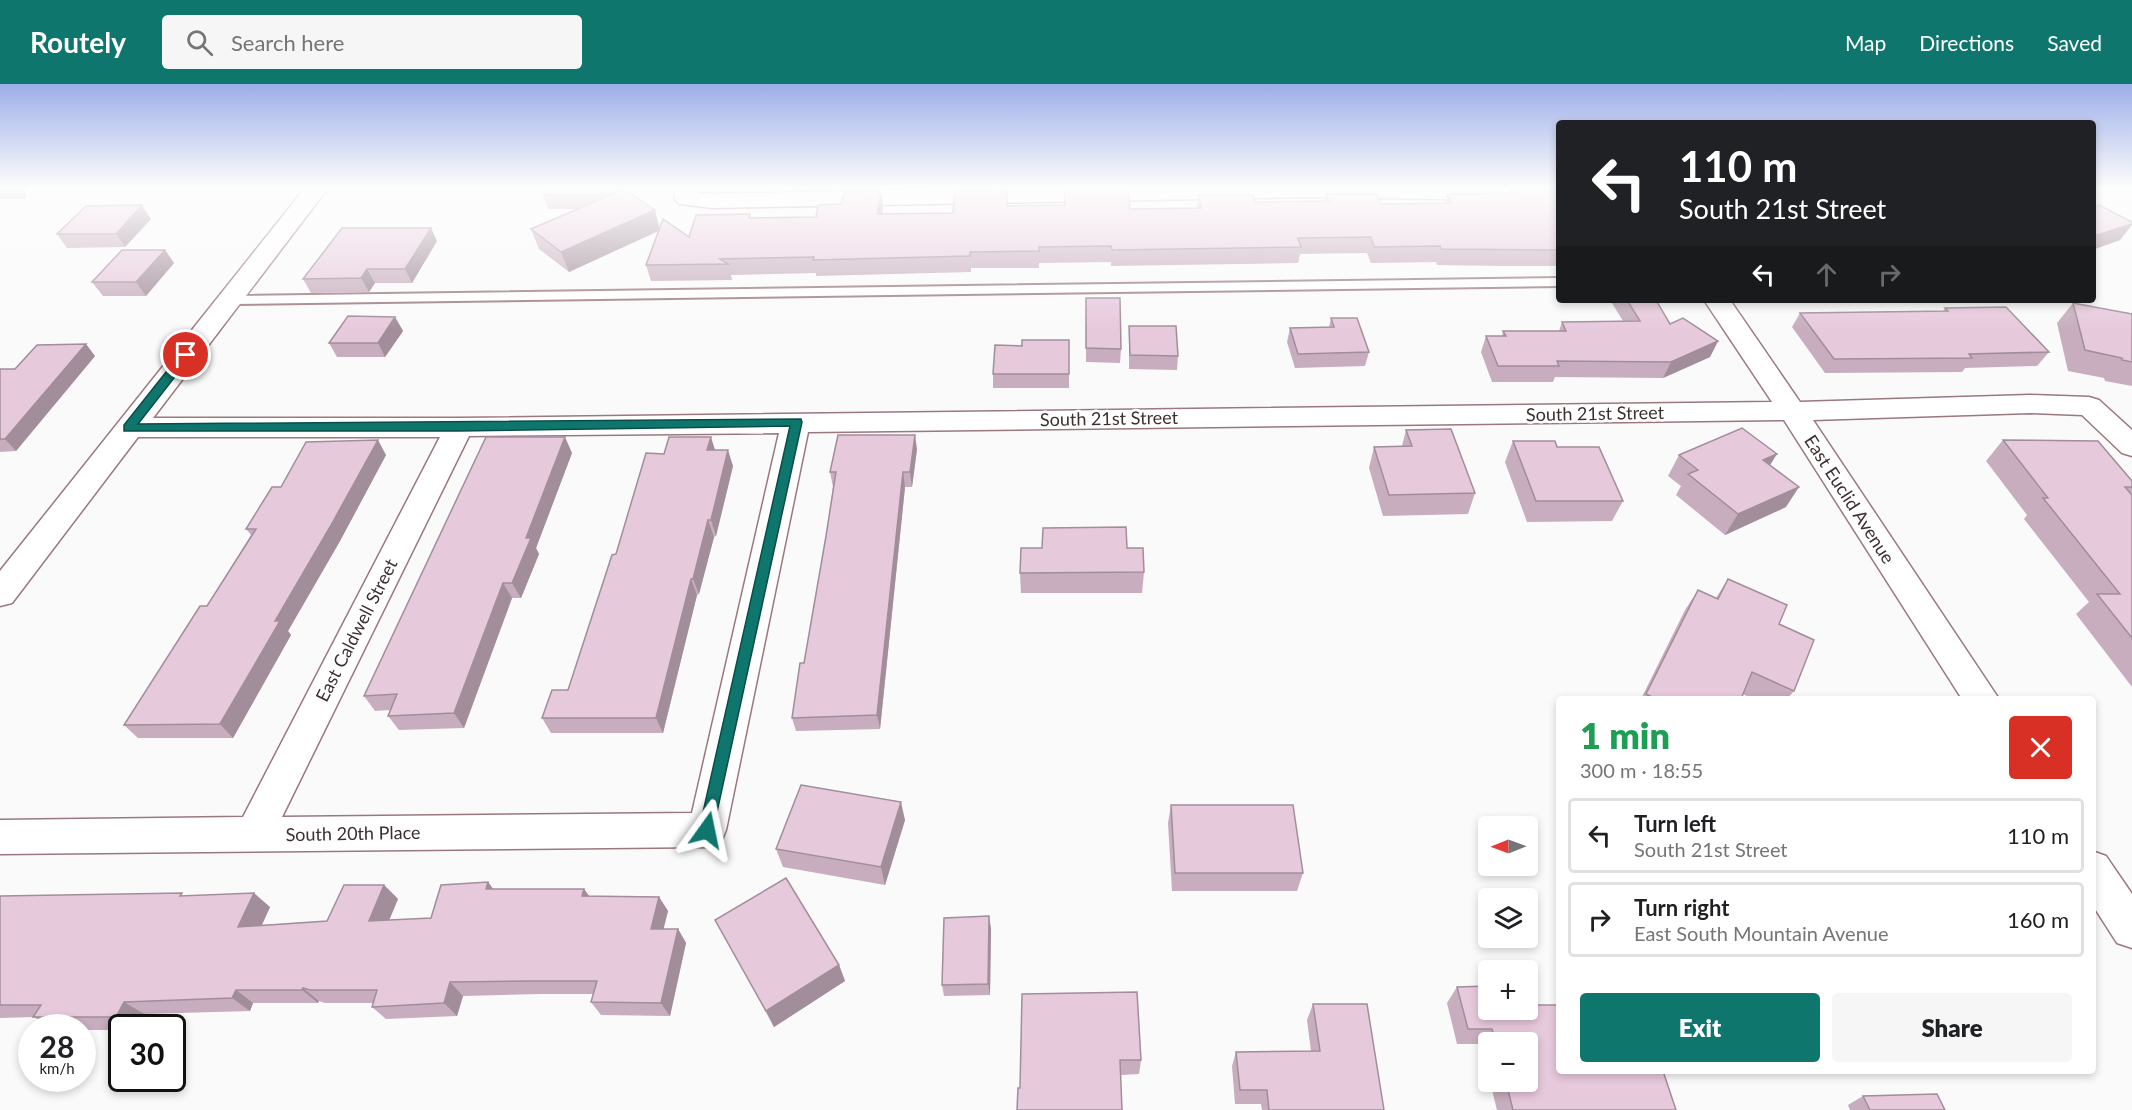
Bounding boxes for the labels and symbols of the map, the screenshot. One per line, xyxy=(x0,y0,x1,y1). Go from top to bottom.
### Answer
pin xyxy=(160,329,211,380)
street label: South 21st Street xyxy=(1526,401,1665,425)
street label: South 21st Street xyxy=(1040,406,1179,430)
street label: East Euclid Avenue xyxy=(1800,431,1900,567)
street label: East Caldwell Street xyxy=(310,554,402,705)
position arrow xyxy=(675,798,739,862)
north arrow xyxy=(1478,816,1538,876)
street label: South 20th Place xyxy=(285,821,421,845)
speed limit sign: 30 xyxy=(108,1014,186,1092)

